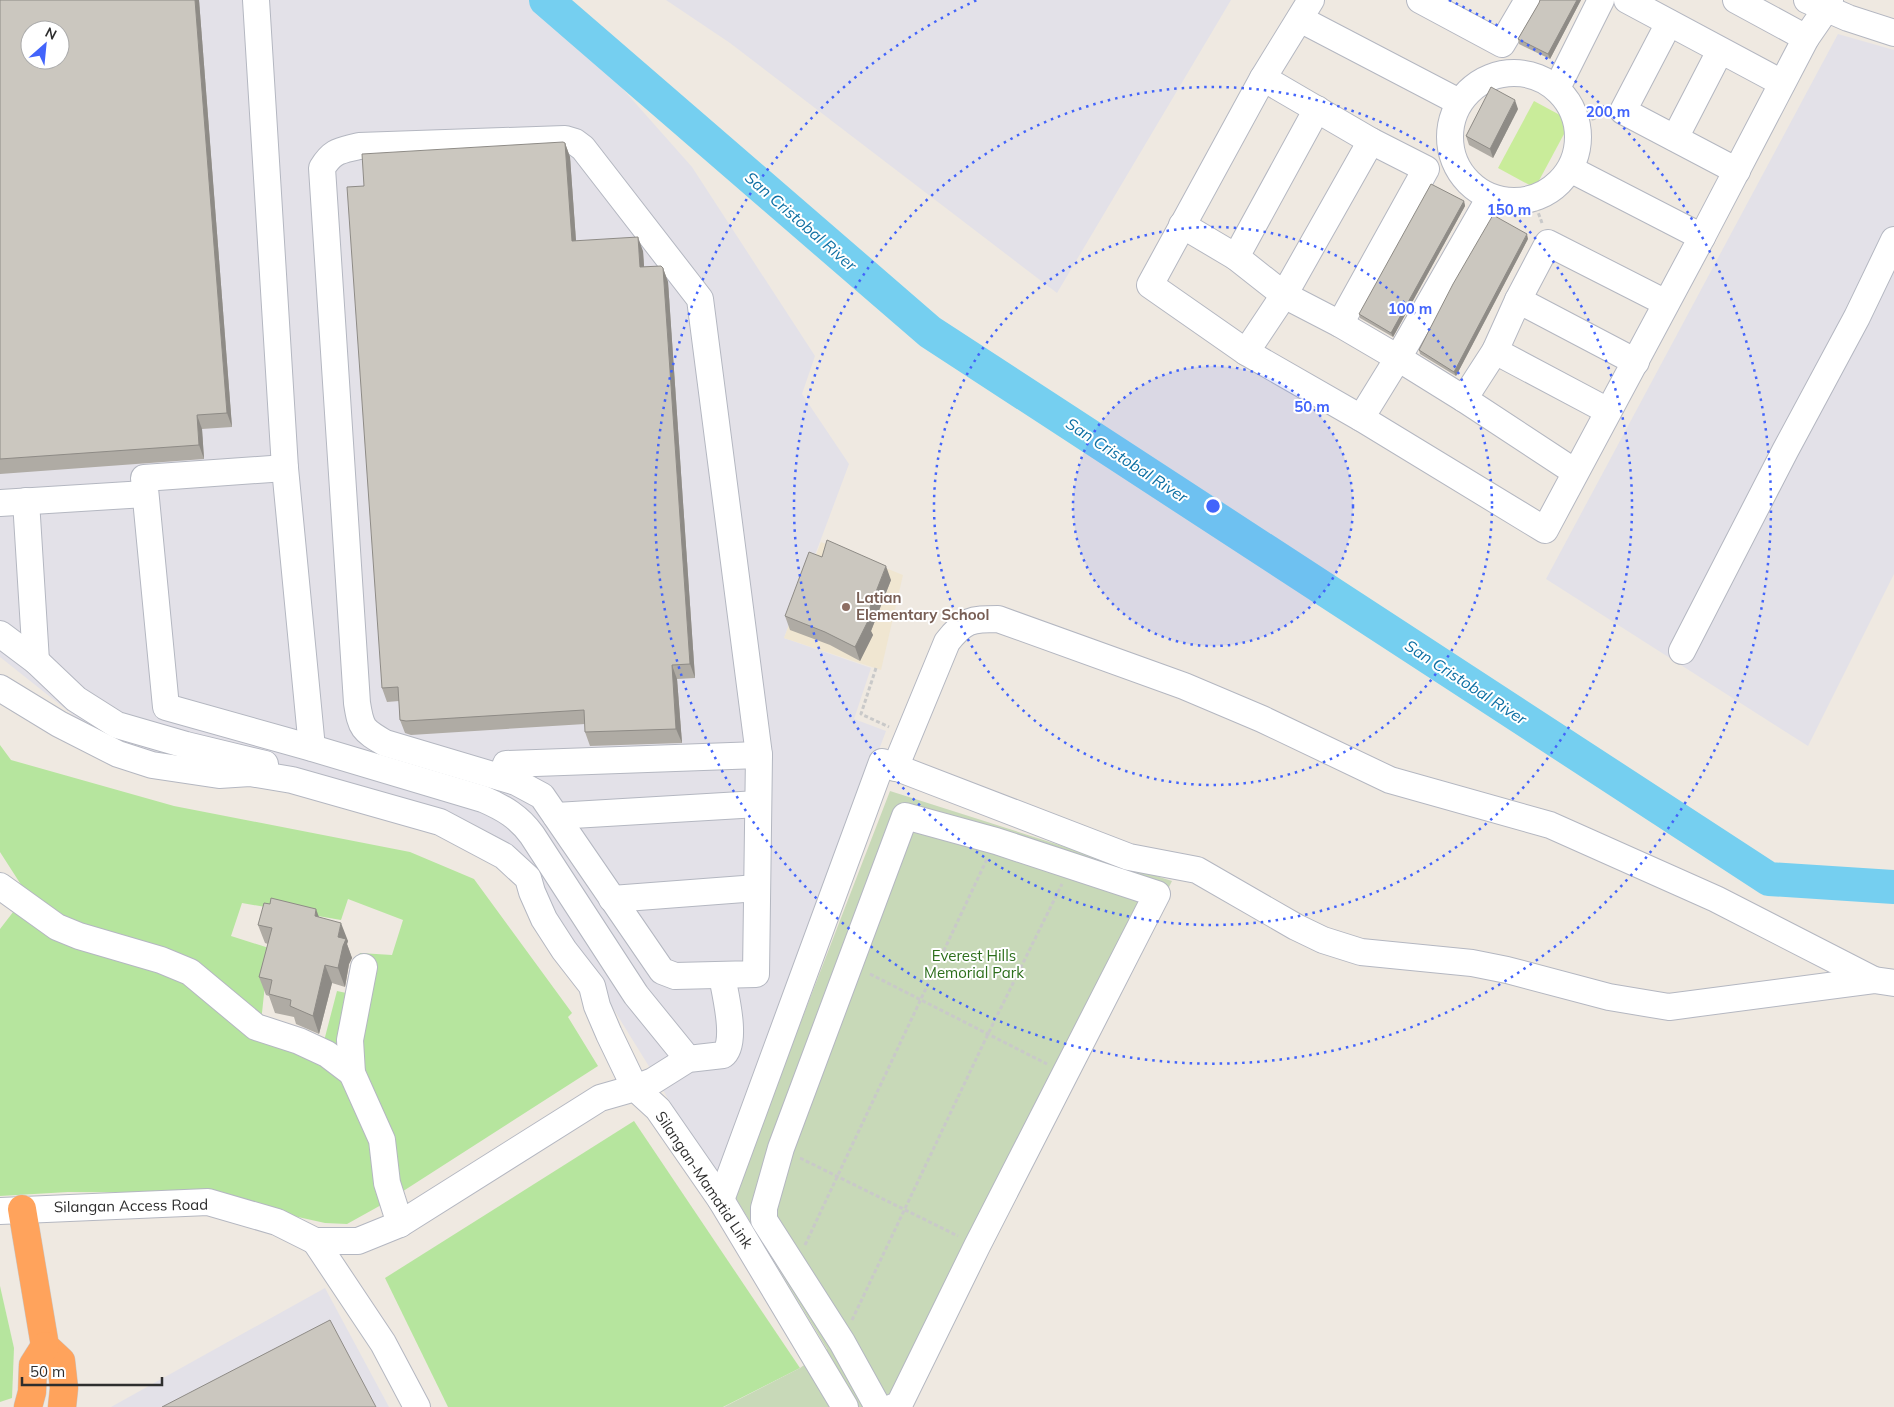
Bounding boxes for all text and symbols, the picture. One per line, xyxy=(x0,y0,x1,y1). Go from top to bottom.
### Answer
north arrow xyxy=(20,20,70,70)
text: N xyxy=(42,23,60,44)
text: 200 m xyxy=(1586,102,1630,121)
water label: San Cristobal River xyxy=(741,167,862,276)
text: 150 m xyxy=(1487,200,1531,219)
text: 100 m xyxy=(1388,299,1432,318)
text: 50 m xyxy=(1294,397,1330,416)
water label: San Cristobal River xyxy=(1062,413,1193,507)
centre of rings xyxy=(1204,497,1222,515)
place label: Latian Elementary School xyxy=(856,588,989,624)
marker: Latian Elementary School xyxy=(840,601,852,613)
water label: San Cristobal River xyxy=(1401,635,1532,729)
park label: Everest Hills Memorial Park xyxy=(924,946,1024,982)
street label: Silangan-Mamatid Link xyxy=(651,1107,758,1252)
street label: Silangan Access Road xyxy=(54,1195,208,1216)
scale bar xyxy=(22,1354,162,1386)
text: 50 m xyxy=(30,1362,65,1381)

